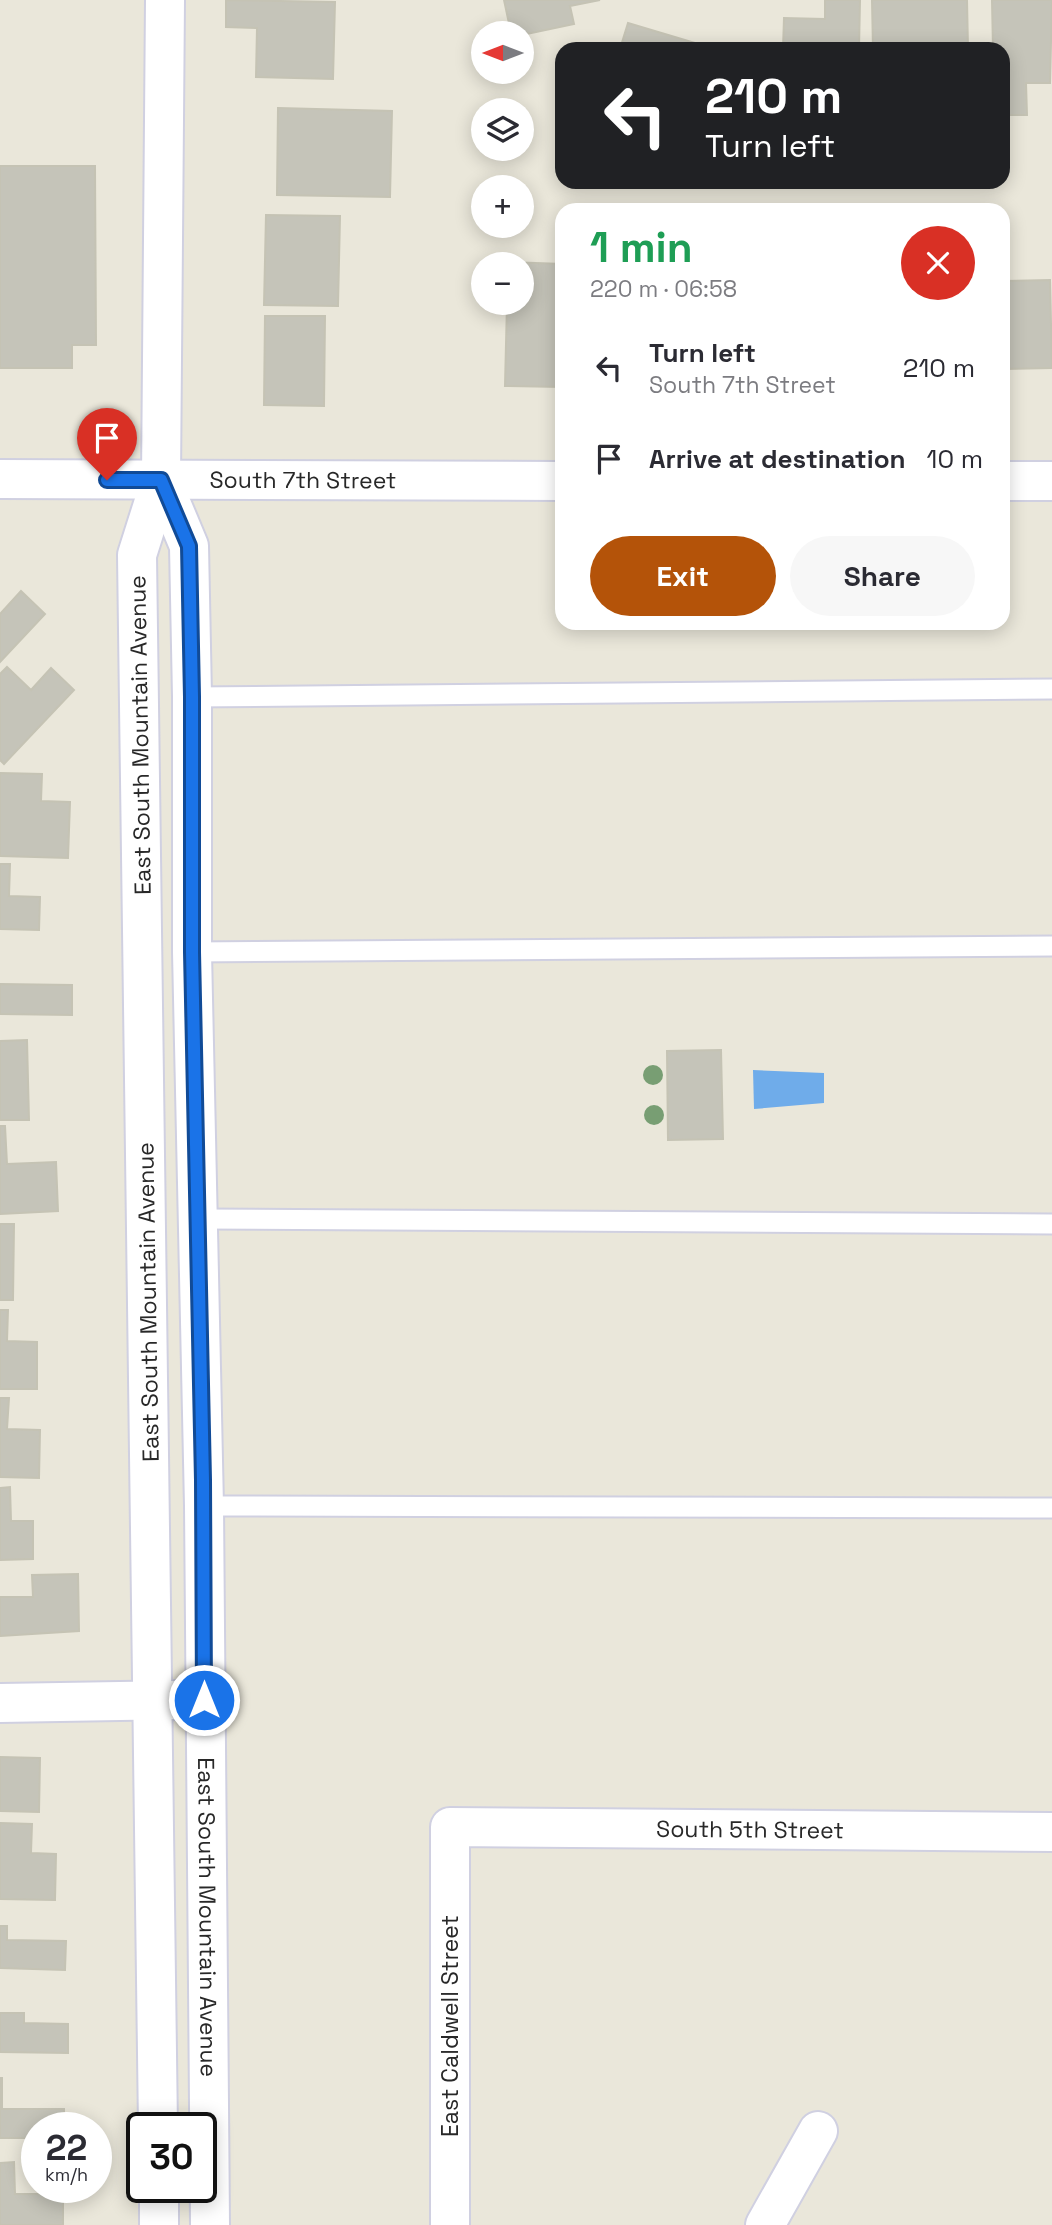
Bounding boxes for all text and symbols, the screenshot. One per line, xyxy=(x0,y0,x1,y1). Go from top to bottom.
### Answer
north arrow xyxy=(471,21,534,84)
map controls xyxy=(471,21,534,315)
text: 210 m xyxy=(705,65,842,127)
icon: left xyxy=(590,70,681,161)
button: layers xyxy=(471,98,534,161)
text: Turn left xyxy=(705,126,835,166)
button: + xyxy=(471,175,534,238)
text: 1 min xyxy=(590,221,693,274)
button: close xyxy=(901,226,975,300)
button: − xyxy=(471,252,534,315)
text: 220 m · 06:58 xyxy=(590,274,737,304)
text: Turn left xyxy=(649,336,756,370)
icon: left xyxy=(590,349,628,387)
text: 210 m xyxy=(903,351,975,385)
text: South 7th Street xyxy=(649,370,836,400)
pin xyxy=(77,408,137,480)
icon: arrive xyxy=(88,419,126,457)
icon: arrive xyxy=(590,440,628,478)
text: Arrive at destination xyxy=(649,442,906,476)
text: 10 m xyxy=(927,442,983,476)
street label: South 7th Street xyxy=(209,465,397,495)
button: Exit xyxy=(590,536,776,616)
button: Share xyxy=(790,536,975,616)
street label: East South Mountain Avenue xyxy=(122,575,158,895)
street label: East South Mountain Avenue xyxy=(130,1142,166,1462)
position arrow xyxy=(167,1663,241,1737)
street label: East South Mountain Avenue xyxy=(191,1757,224,2077)
street label: South 5th Street xyxy=(656,1814,844,1845)
street label: East Caldwell Street xyxy=(435,1915,465,2137)
speed limit sign: 30 xyxy=(126,2112,217,2203)
text: 22 xyxy=(46,2126,87,2170)
text: km/h xyxy=(45,2163,88,2186)

